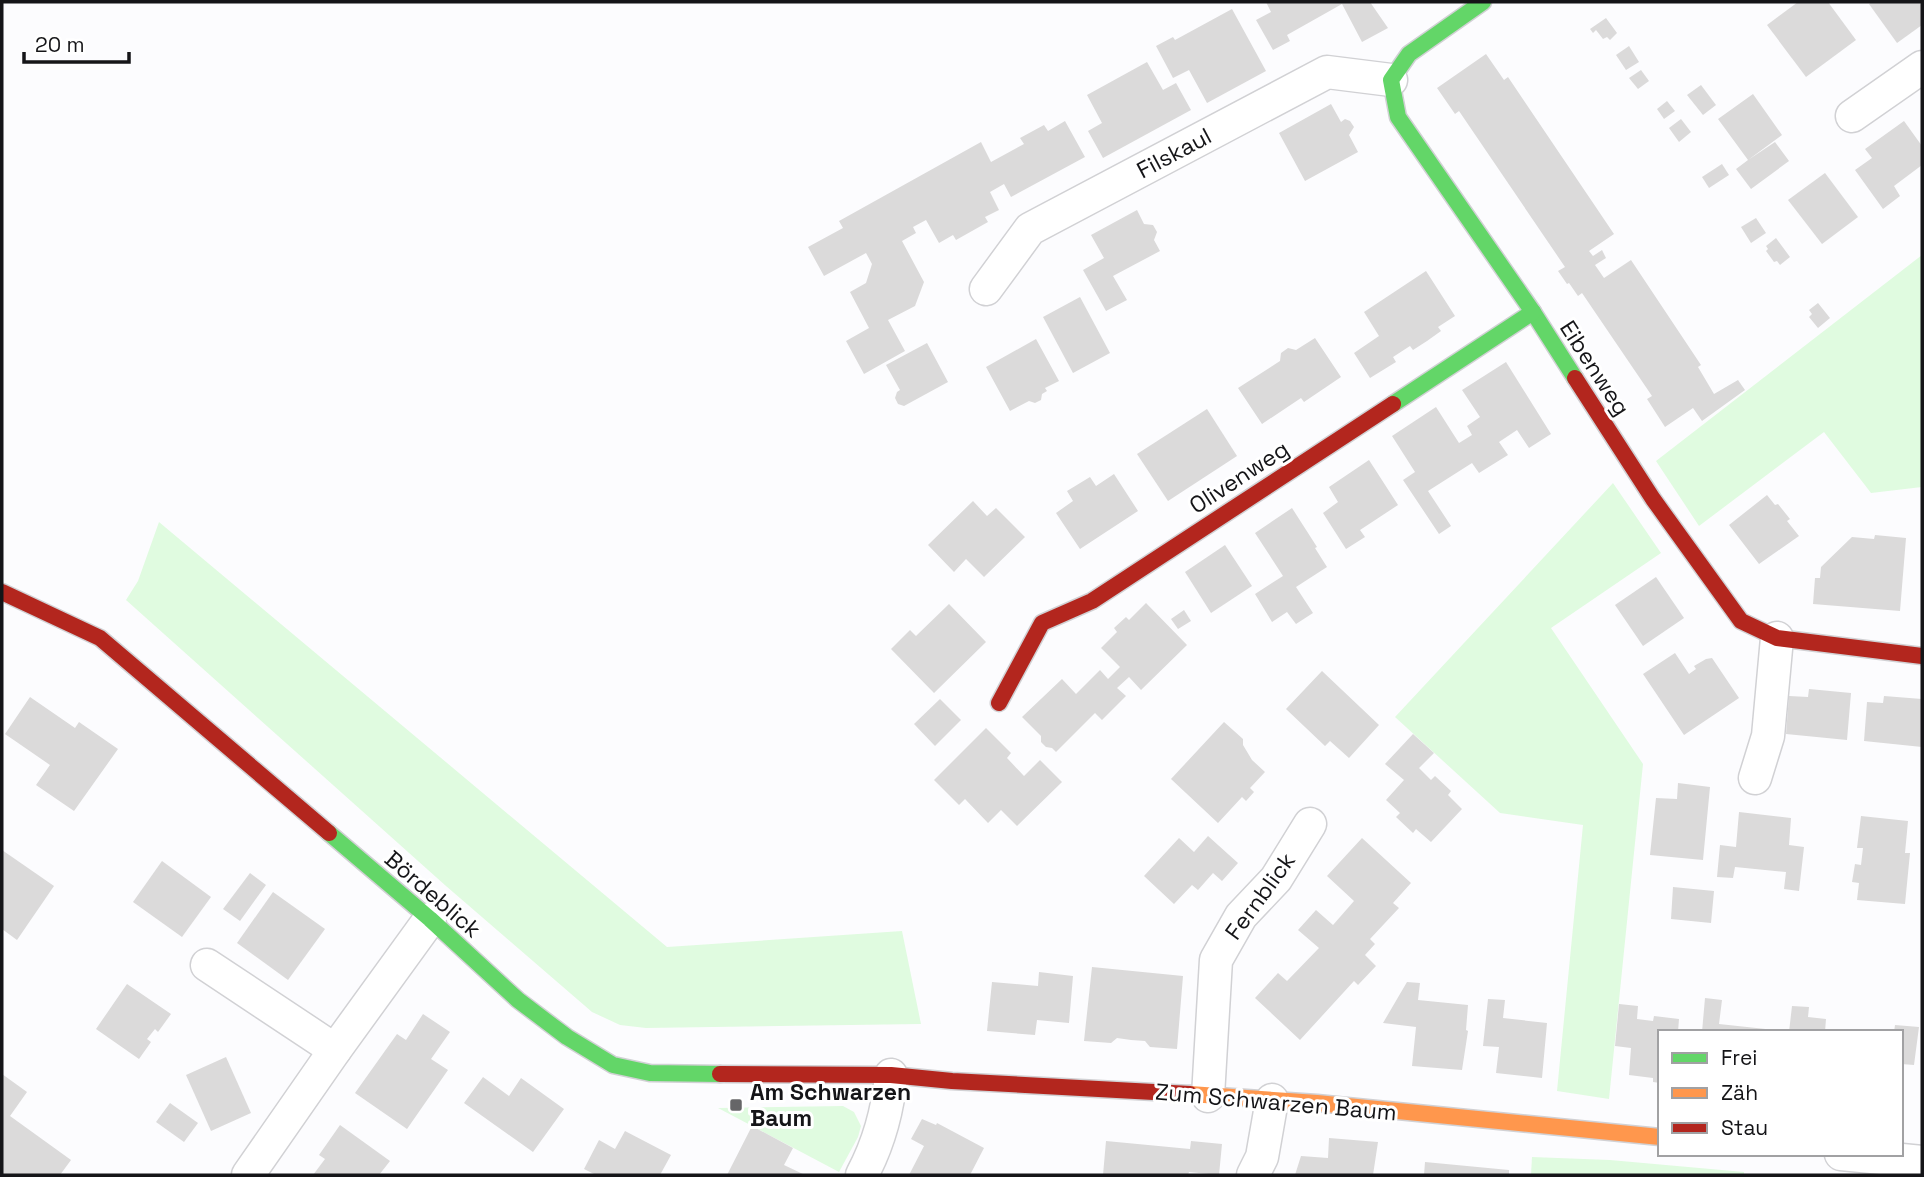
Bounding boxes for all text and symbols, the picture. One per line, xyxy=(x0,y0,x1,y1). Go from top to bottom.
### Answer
scale bar xyxy=(24,21,130,65)
text: 20 m xyxy=(35,31,85,58)
street label: Filskaul xyxy=(1131,121,1217,185)
street label: Eibenweg xyxy=(1553,315,1637,421)
street label: Olivenweg xyxy=(1184,434,1294,520)
street label: Bördeblick xyxy=(379,844,487,944)
street label: Fernblick xyxy=(1218,846,1302,946)
legend xyxy=(1658,1030,1903,1156)
text: Frei xyxy=(1721,1044,1757,1071)
place label: Am Schwarzen Baum xyxy=(750,1077,911,1133)
street label: Zum Schwarzen Baum xyxy=(1154,1077,1398,1127)
text: Zäh xyxy=(1721,1079,1758,1106)
marker: Am Schwarzen Baum xyxy=(728,1097,744,1113)
text: Stau xyxy=(1721,1114,1768,1141)

